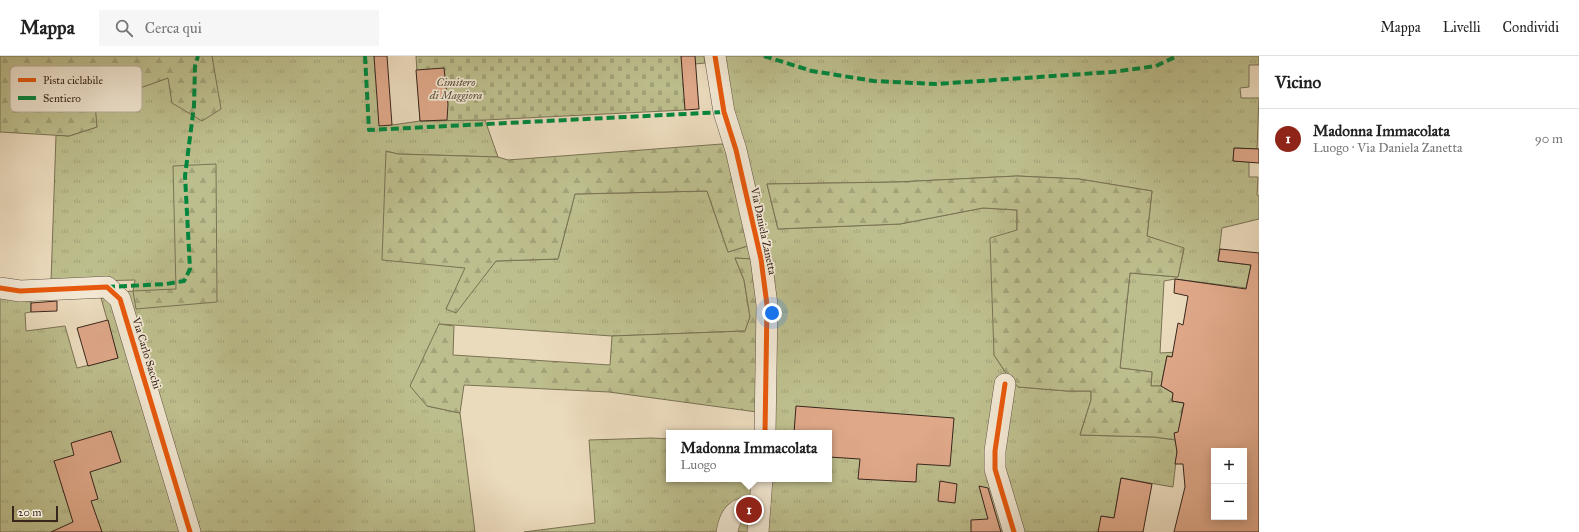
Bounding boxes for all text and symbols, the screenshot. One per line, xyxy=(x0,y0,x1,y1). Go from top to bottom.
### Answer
search box xyxy=(99,10,379,46)
text: Mappa xyxy=(20,16,75,39)
icon: search xyxy=(113,17,135,39)
text: Cerca qui xyxy=(145,19,202,37)
text: Mappa xyxy=(1380,19,1421,36)
text: Livelli xyxy=(1443,19,1481,36)
text: Condividi xyxy=(1503,19,1559,36)
legend xyxy=(10,66,142,112)
text: Vicino xyxy=(1275,72,1321,93)
text: Pista ciclabile xyxy=(43,74,103,87)
park label: Cimitero di Maggiora xyxy=(429,76,482,102)
text: Sentiero xyxy=(43,92,81,105)
text: Madonna Immacolata xyxy=(1313,122,1450,140)
text: 1 xyxy=(1285,131,1291,147)
text: 90 m xyxy=(1535,131,1563,147)
text: Luogo · Via Daniela Zanetta xyxy=(1313,140,1463,156)
street label: Via Daniela Zanetta xyxy=(748,185,779,276)
your location xyxy=(762,303,782,323)
street label: Via Carlo Sacchi xyxy=(129,315,164,391)
popup xyxy=(666,430,832,482)
text: Madonna Immacolata xyxy=(681,439,817,457)
map controls xyxy=(1211,448,1247,520)
button: + xyxy=(1211,448,1247,484)
text: Luogo xyxy=(681,457,717,473)
button: − xyxy=(1211,484,1247,520)
pin: 1 xyxy=(736,495,762,525)
scale bar xyxy=(12,504,58,523)
text: 20 m xyxy=(18,506,41,519)

